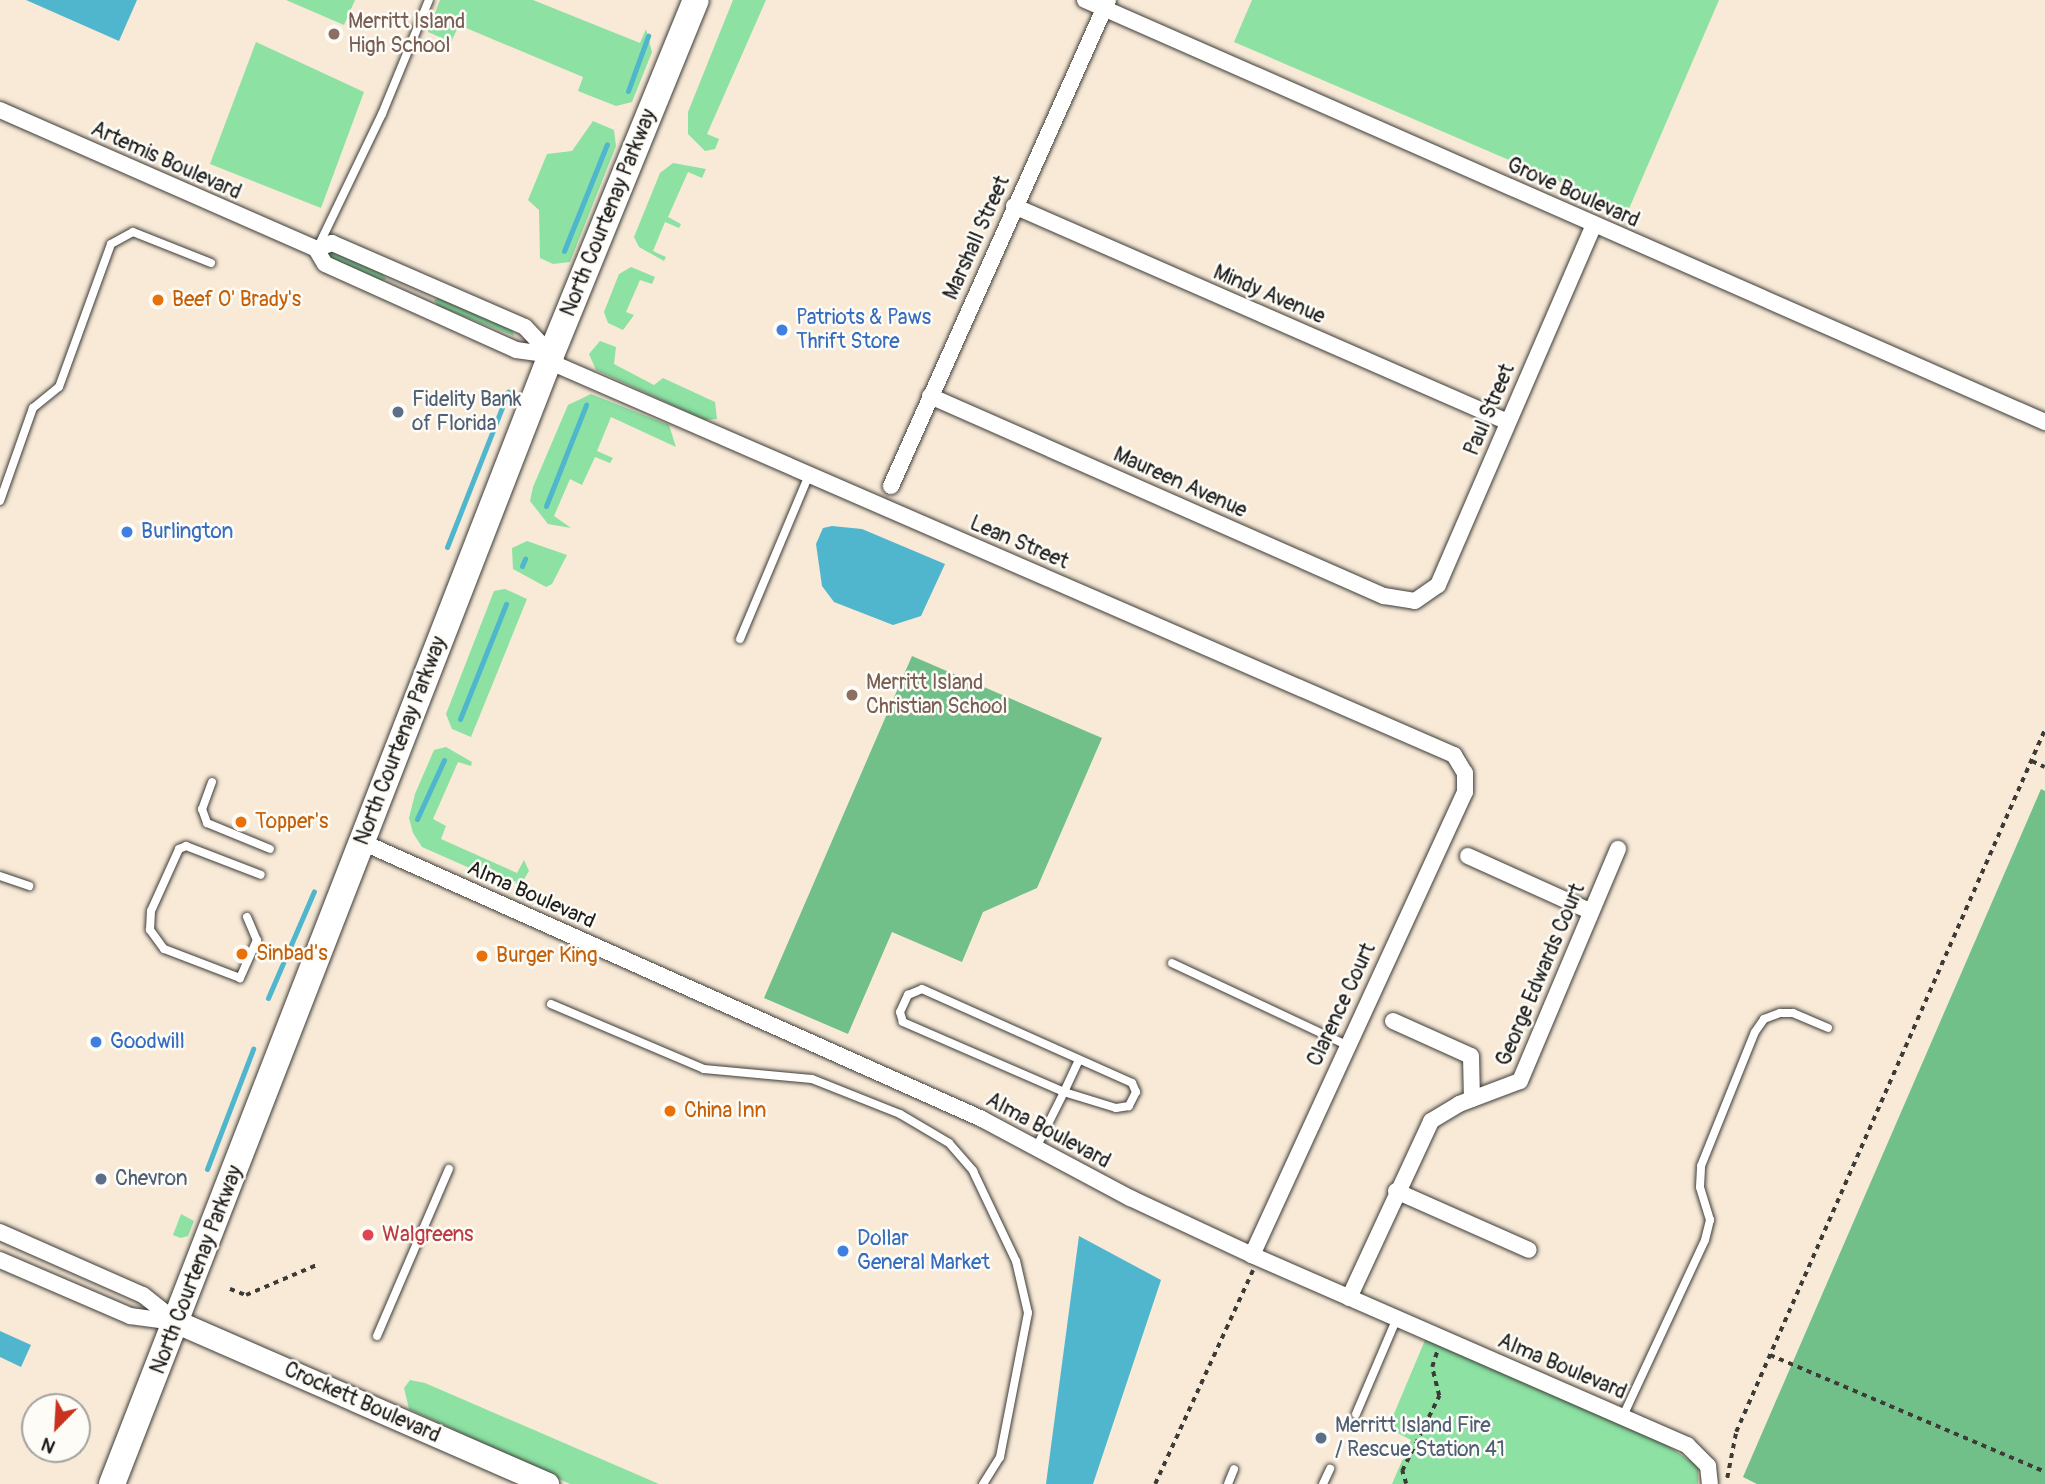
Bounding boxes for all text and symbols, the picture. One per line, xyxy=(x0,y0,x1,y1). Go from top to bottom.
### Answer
place label: Merritt Island High School xyxy=(348,9,465,59)
marker: Merritt Island High School xyxy=(326,26,342,42)
street label: North Courtenay Parkway xyxy=(556,106,662,320)
street label: Artemis Boulevard xyxy=(87,117,245,205)
street label: Grove Boulevard xyxy=(1503,153,1643,233)
street label: Marshall Street xyxy=(938,172,1016,304)
street label: Mindy Avenue xyxy=(1209,260,1329,330)
place label: Beef O' Brady's xyxy=(172,287,301,313)
marker: Beef O' Brady's xyxy=(150,292,166,308)
place label: Patriots & Paws Thrift Store xyxy=(796,305,931,355)
marker: Patriots & Paws Thrift Store xyxy=(774,322,790,338)
street label: Paul Street xyxy=(1459,360,1521,460)
place label: Fidelity Bank of Florida xyxy=(412,387,522,437)
marker: Fidelity Bank of Florida xyxy=(390,404,406,420)
street label: Maureen Avenue xyxy=(1109,442,1251,524)
street label: Lean Street xyxy=(966,511,1072,575)
place label: Burlington xyxy=(141,519,233,545)
marker: Burlington xyxy=(119,524,135,540)
street label: North Courtenay Parkway xyxy=(350,633,452,849)
place label: Merritt Island Christian School xyxy=(866,670,1008,720)
marker: Merritt Island Christian School xyxy=(844,687,860,703)
place label: Topper's xyxy=(255,809,328,835)
marker: Topper's xyxy=(233,814,249,830)
street label: Alma Boulevard xyxy=(463,856,599,934)
street label: George Edwards Court xyxy=(1491,880,1591,1070)
street label: Clarence Court xyxy=(1302,939,1382,1071)
place label: Sinbad's xyxy=(256,941,328,967)
place label: Burger King xyxy=(496,943,598,969)
marker: Sinbad's xyxy=(234,946,250,962)
marker: Burger King xyxy=(474,948,490,964)
place label: Goodwill xyxy=(110,1029,185,1055)
marker: Goodwill xyxy=(88,1034,104,1050)
street label: Alma Boulevard xyxy=(981,1088,1115,1174)
place label: China Inn xyxy=(684,1098,766,1124)
marker: China Inn xyxy=(662,1103,678,1119)
street label: North Courtenay Parkway xyxy=(146,1162,248,1378)
place label: Chevron xyxy=(115,1166,188,1192)
marker: Chevron xyxy=(93,1171,109,1187)
place label: Walgreens xyxy=(382,1222,473,1248)
place label: Dollar General Market xyxy=(857,1226,990,1276)
marker: Walgreens xyxy=(360,1227,376,1243)
marker: Dollar General Market xyxy=(835,1243,851,1259)
street label: Alma Boulevard xyxy=(1494,1329,1630,1405)
street label: Crockett Boulevard xyxy=(280,1357,444,1449)
north arrow xyxy=(21,1393,91,1463)
place label: Merritt Island Fire / Rescue Station 41 xyxy=(1335,1413,1505,1463)
marker: Merritt Island Fire / Rescue Station 41 xyxy=(1313,1430,1329,1446)
text: N xyxy=(38,1432,59,1459)

